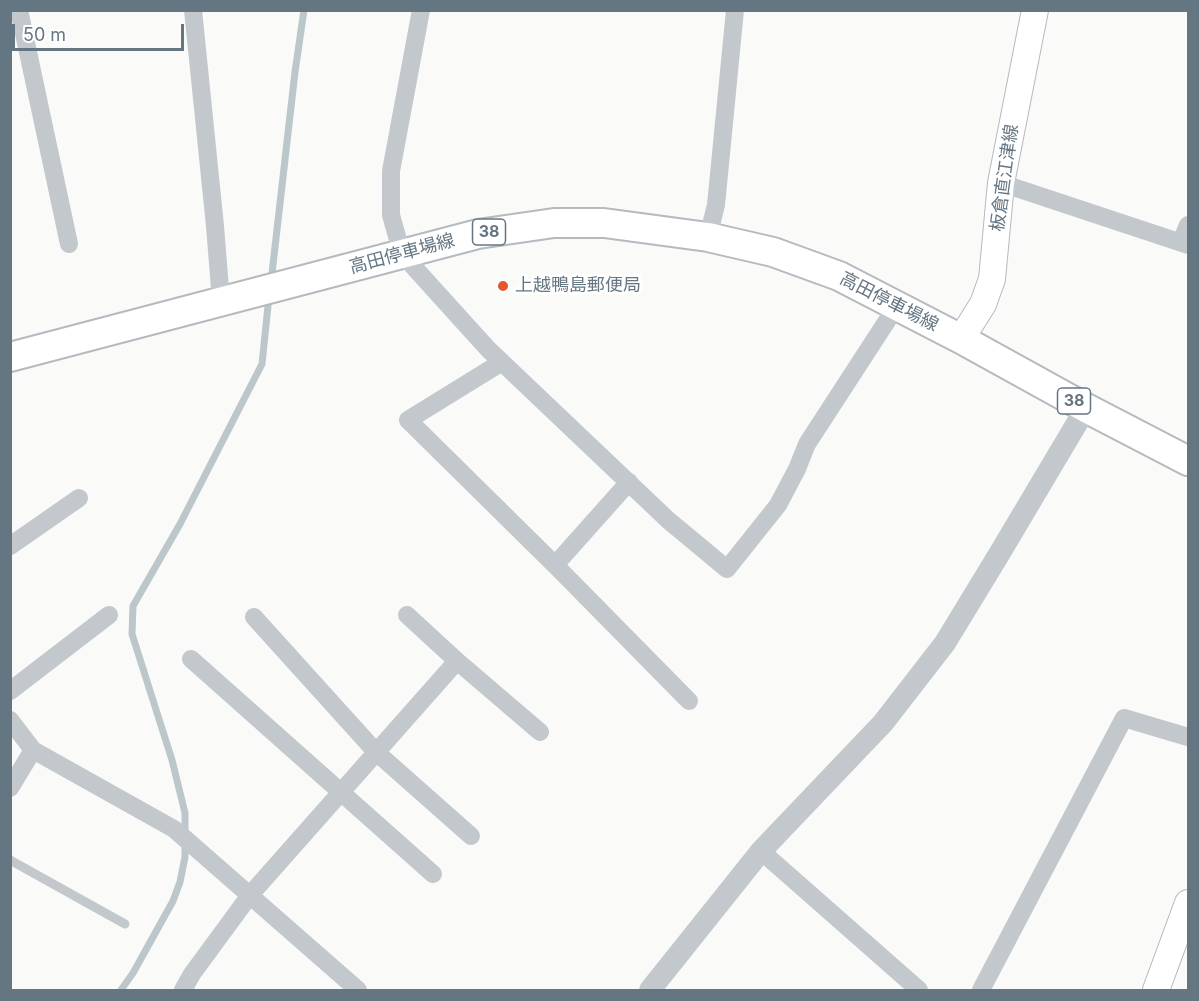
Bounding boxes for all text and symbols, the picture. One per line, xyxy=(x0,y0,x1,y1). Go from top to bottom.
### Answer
scale bar xyxy=(15,12,188,50)
text: 50 m xyxy=(23,24,66,45)
street label: 板倉直江津線 xyxy=(987,123,1023,233)
road number: 38 xyxy=(472,219,506,245)
street label: 高田停車場線 xyxy=(347,230,457,278)
street label: 高田停車場線 xyxy=(836,268,942,336)
place label: 上越鴨島郵便局 xyxy=(515,275,641,297)
marker: 上越鴨島郵便局 xyxy=(496,279,510,293)
road number: 38 xyxy=(1058,388,1090,414)

